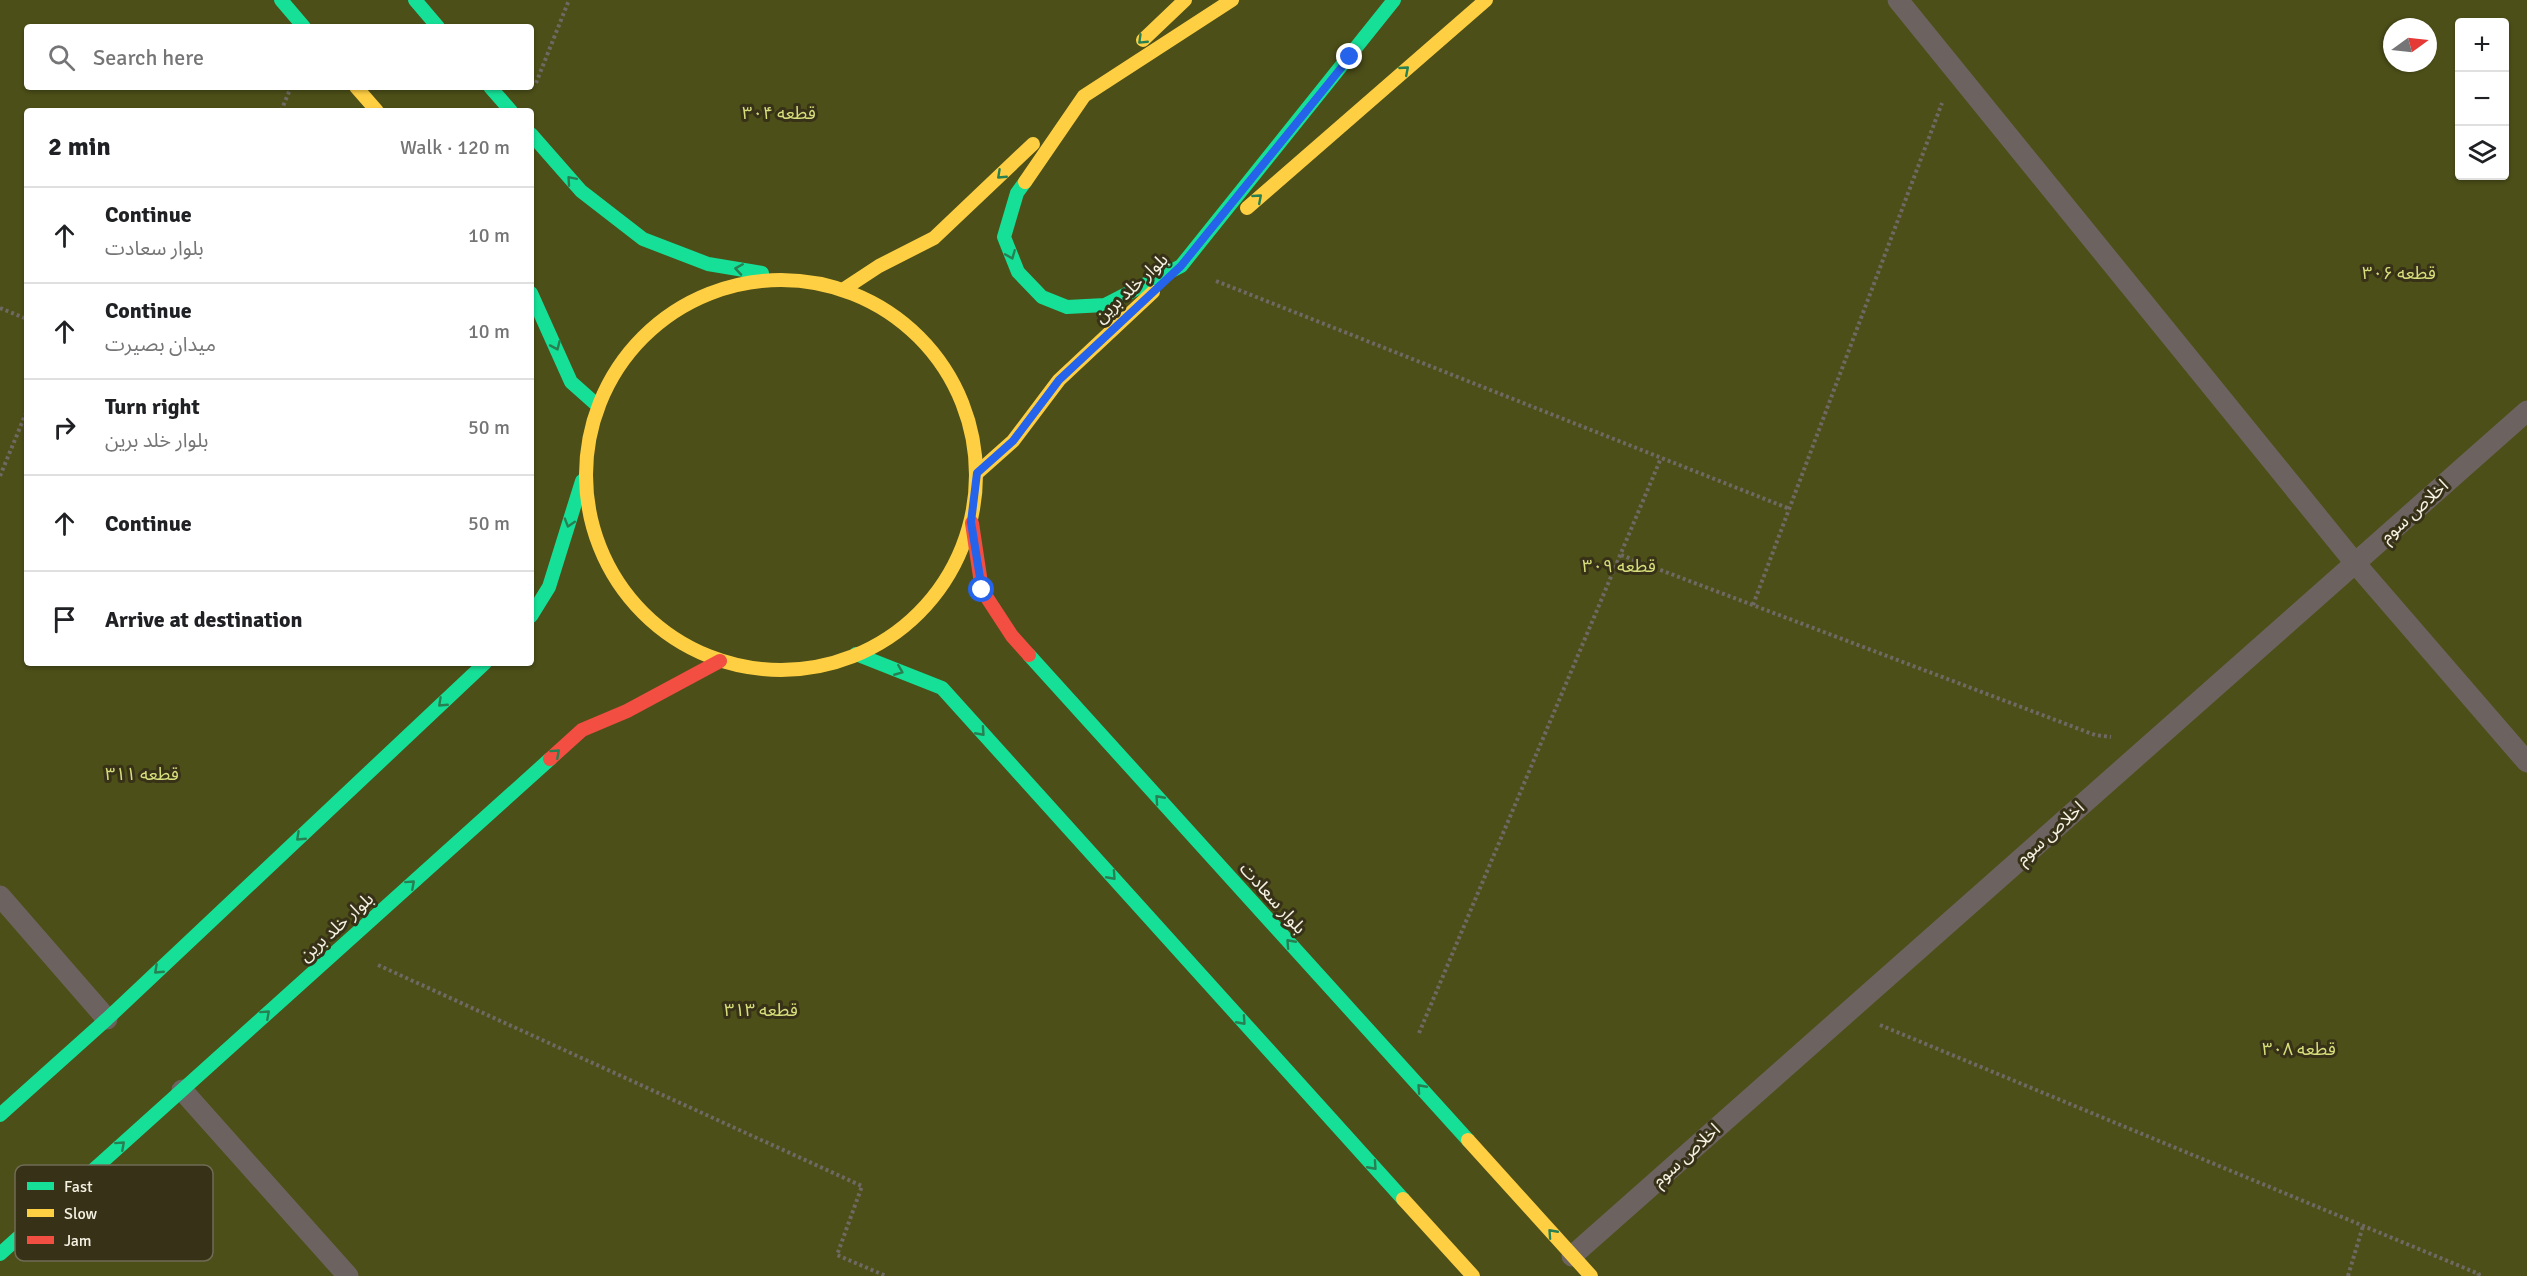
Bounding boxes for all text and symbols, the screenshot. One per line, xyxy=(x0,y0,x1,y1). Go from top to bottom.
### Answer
north arrow xyxy=(2383,18,2437,72)
map controls xyxy=(2455,18,2509,180)
button: + xyxy=(2455,18,2509,72)
search box xyxy=(24,24,534,90)
one-way arrow xyxy=(1139,33,1150,44)
icon: search xyxy=(45,41,78,74)
route end xyxy=(1336,43,1362,69)
text: Search here xyxy=(93,44,204,71)
one-way arrow xyxy=(1398,67,1409,78)
button: − xyxy=(2455,72,2509,126)
park label: قطعه ۳۰۴ xyxy=(742,102,816,124)
button: layers xyxy=(2455,126,2509,180)
text: 2 min xyxy=(48,131,111,163)
text: Walk · 120 m xyxy=(400,135,510,160)
one-way arrow xyxy=(997,167,1008,178)
one-way arrow xyxy=(567,176,578,187)
one-way arrow xyxy=(1251,195,1262,206)
text: Continue xyxy=(105,201,192,228)
icon: ahead xyxy=(48,219,81,252)
text: 10 m xyxy=(468,223,510,248)
text: بلوار سعادت xyxy=(105,236,204,261)
street label: بلوار خلد برین xyxy=(1089,248,1173,328)
one-way arrow xyxy=(1004,250,1017,260)
park label: قطعه ۳۰۶ xyxy=(2362,262,2436,284)
one-way arrow xyxy=(734,264,744,276)
text: Continue xyxy=(105,297,192,324)
icon: ahead xyxy=(48,315,81,348)
text: 10 m xyxy=(468,319,510,344)
text: میدان بصیرت xyxy=(105,332,216,357)
one-way arrow xyxy=(548,340,560,351)
text: Turn right xyxy=(105,393,200,420)
icon: right xyxy=(48,411,81,444)
text: 50 m xyxy=(468,415,510,440)
text: بلوار خلد برین xyxy=(105,428,208,453)
street label: اخلاص سوم xyxy=(2375,475,2455,550)
icon: ahead xyxy=(48,507,81,540)
text: Continue xyxy=(105,510,192,537)
text: 50 m xyxy=(468,511,510,536)
one-way arrow xyxy=(564,517,576,528)
park label: قطعه ۳۰۹ xyxy=(1582,555,1656,577)
route start xyxy=(968,576,994,602)
icon: arrive xyxy=(48,603,81,636)
text: Arrive at destination xyxy=(105,606,302,633)
one-way arrow xyxy=(893,664,904,676)
one-way arrow xyxy=(439,696,449,707)
one-way arrow xyxy=(974,725,985,735)
one-way arrow xyxy=(549,749,560,760)
park label: قطعه ۳۱۱ xyxy=(105,763,179,785)
one-way arrow xyxy=(1155,795,1166,806)
street label: اخلاص سوم xyxy=(2011,797,2091,872)
one-way arrow xyxy=(297,830,307,841)
street label: بلوار سعادت xyxy=(1235,858,1311,938)
one-way arrow xyxy=(1105,870,1116,880)
one-way arrow xyxy=(404,880,415,891)
street label: بلوار خلد برین xyxy=(294,888,378,966)
one-way arrow xyxy=(1286,940,1297,950)
one-way arrow xyxy=(155,963,166,974)
park label: قطعه ۳۱۳ xyxy=(724,999,798,1021)
one-way arrow xyxy=(259,1010,270,1021)
one-way arrow xyxy=(1235,1014,1246,1025)
park label: قطعه ۳۰۸ xyxy=(2262,1038,2336,1060)
one-way arrow xyxy=(1417,1084,1428,1095)
street label: اخلاص سوم xyxy=(1647,1119,1727,1194)
one-way arrow xyxy=(114,1141,125,1152)
one-way arrow xyxy=(1366,1159,1377,1170)
legend xyxy=(15,1165,213,1261)
text: Fast xyxy=(64,1177,93,1197)
text: Slow xyxy=(64,1204,98,1224)
one-way arrow xyxy=(1548,1229,1559,1239)
text: Jam xyxy=(64,1231,92,1251)

